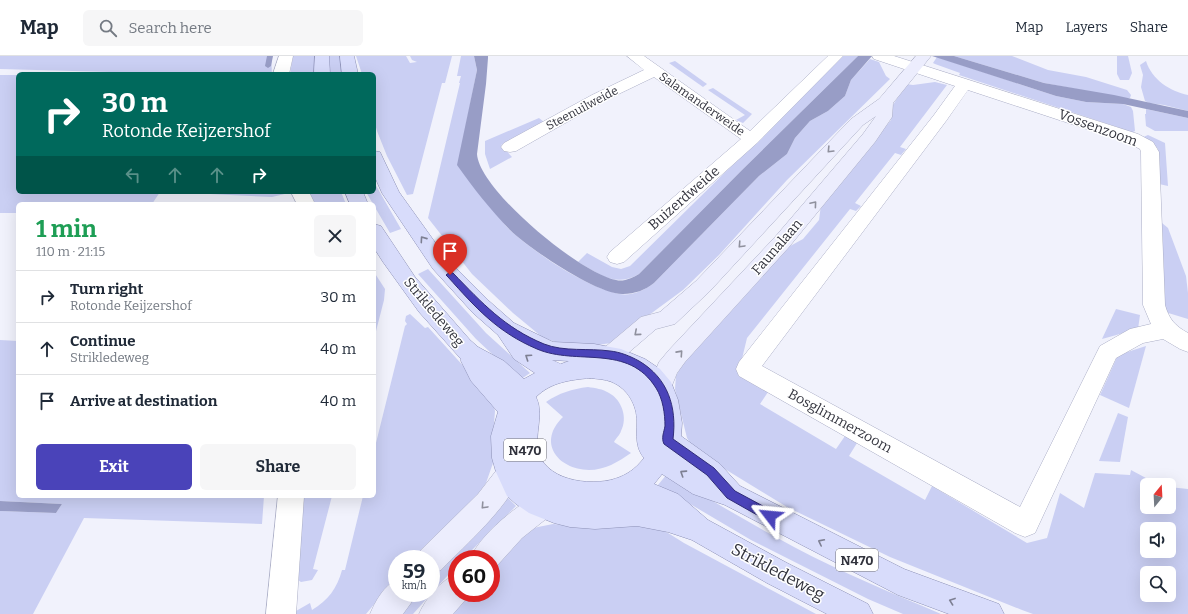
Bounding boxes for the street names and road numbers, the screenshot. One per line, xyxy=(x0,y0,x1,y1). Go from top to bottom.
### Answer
street label: Salamanderweide xyxy=(657,69,747,139)
street label: Steenuilweide xyxy=(544,83,620,133)
street label: Vossenzoom xyxy=(1056,106,1140,150)
street label: Buizerdweide xyxy=(645,162,723,234)
street label: Faunalaan xyxy=(748,216,806,278)
street label: Strikledeweg xyxy=(400,274,468,350)
street label: Bosglimmerzoom xyxy=(785,385,895,457)
road number: N470 xyxy=(504,439,546,461)
street label: Strikledeweg xyxy=(728,539,828,605)
road number: N470 xyxy=(836,549,878,571)

